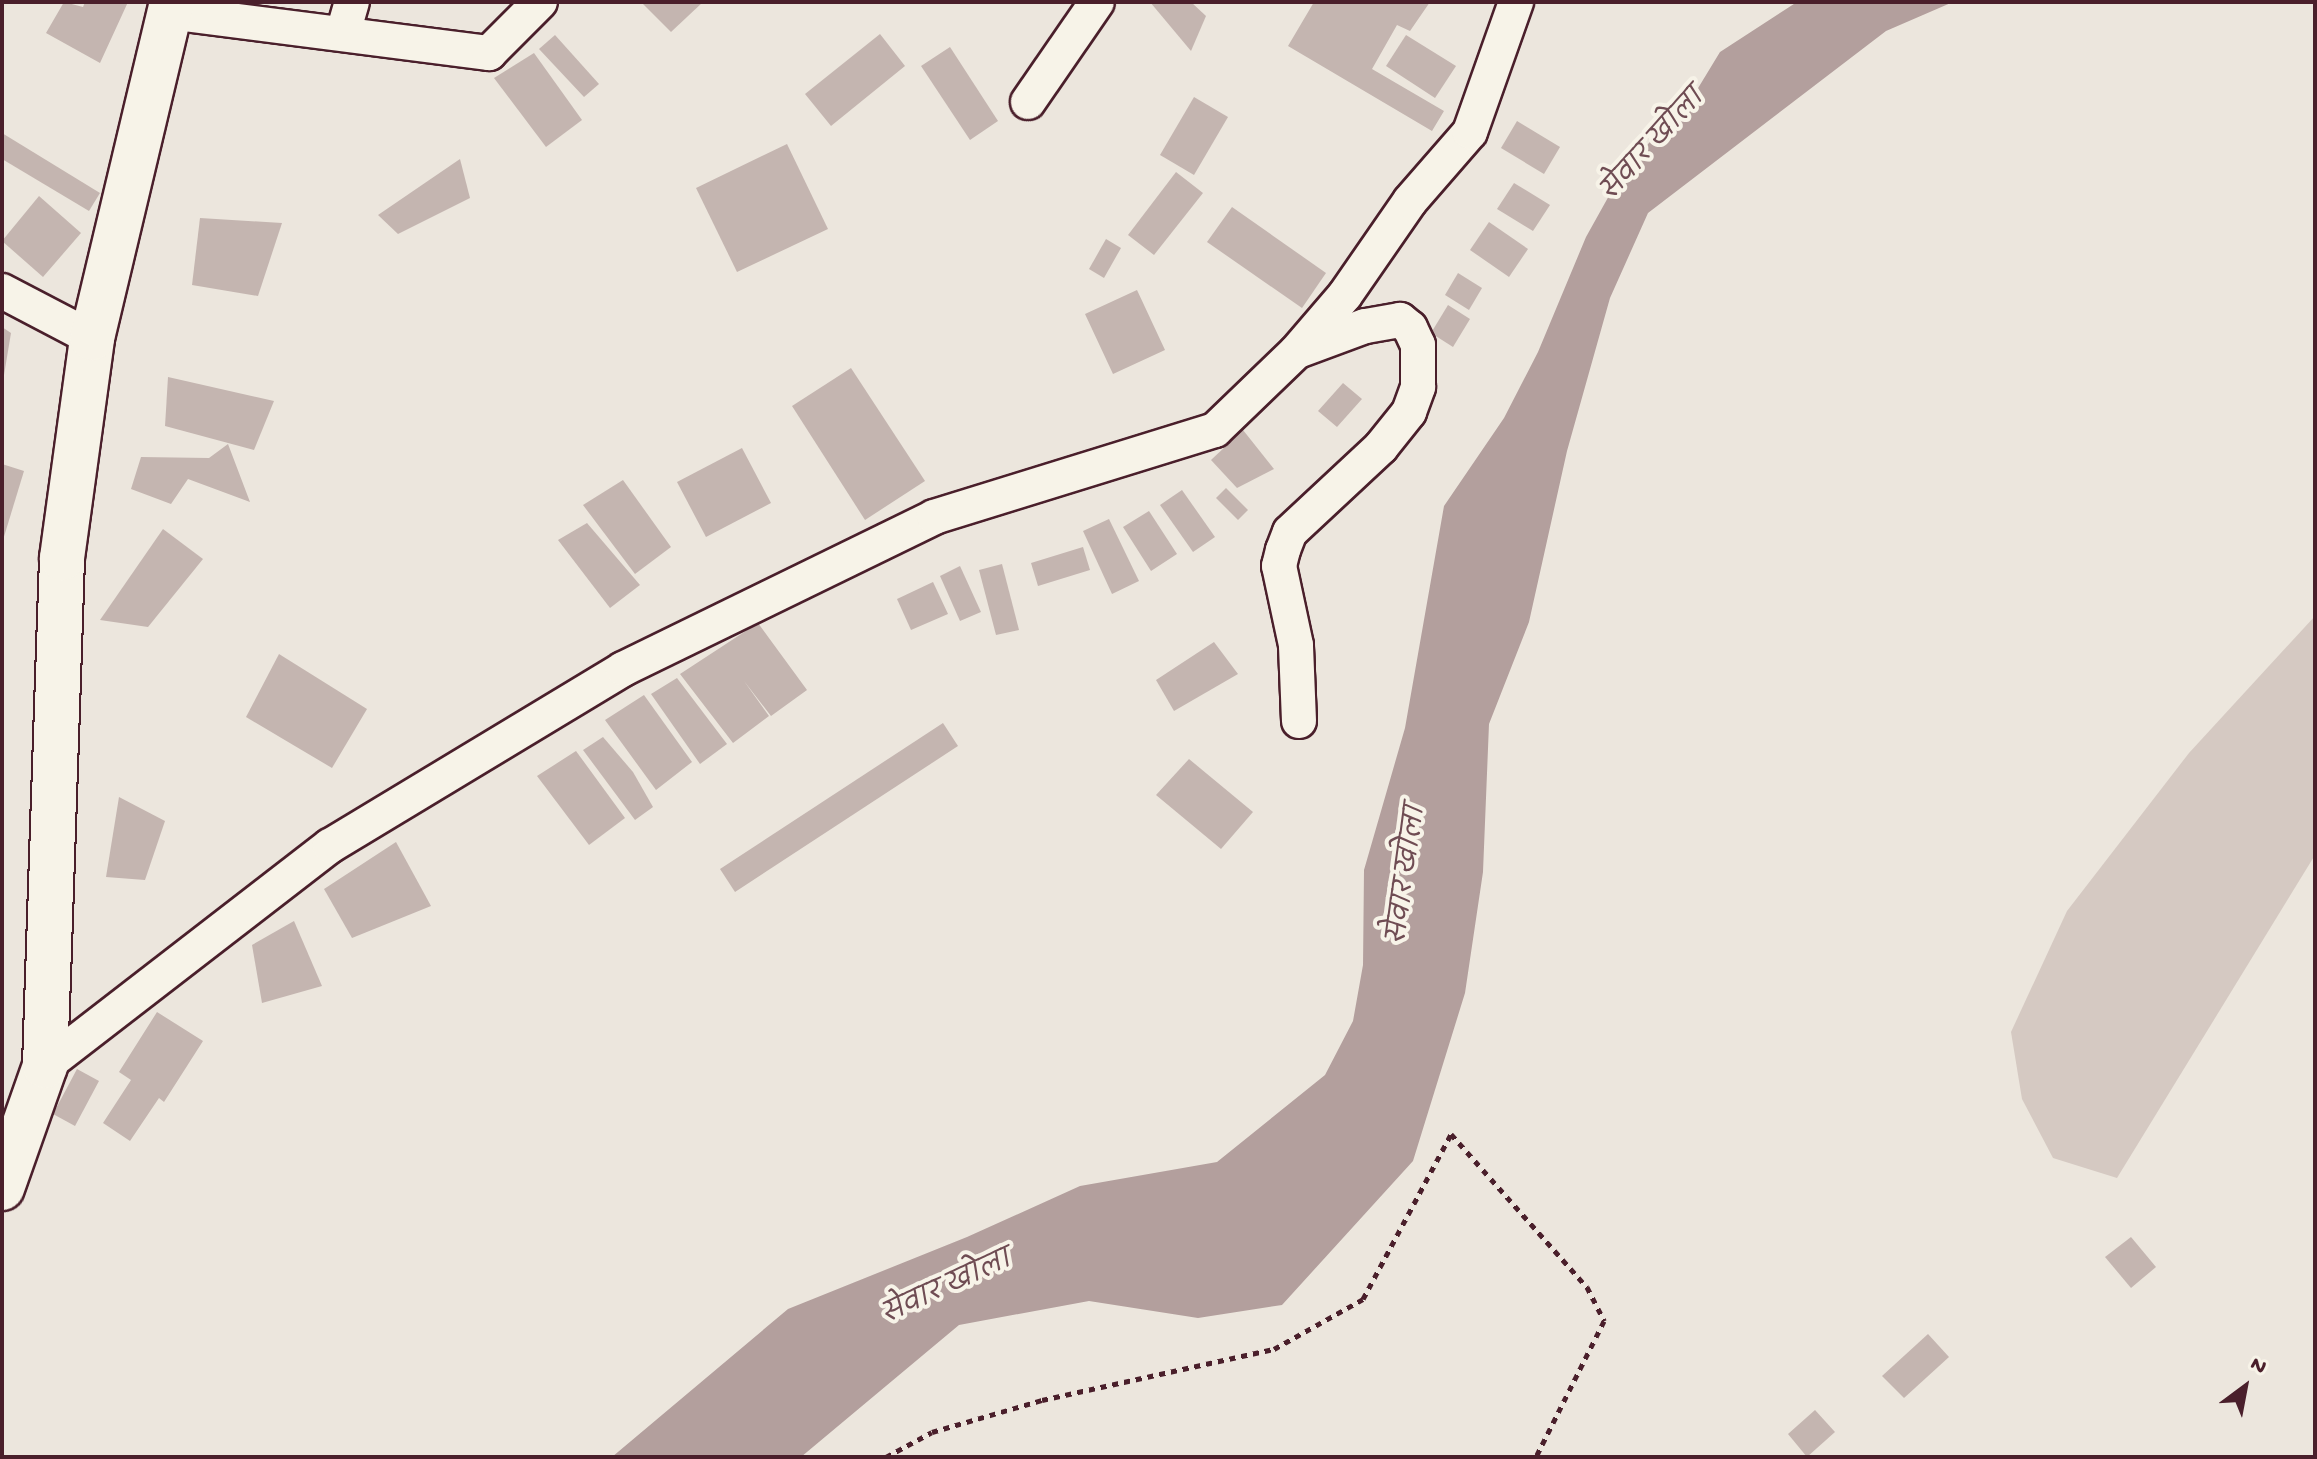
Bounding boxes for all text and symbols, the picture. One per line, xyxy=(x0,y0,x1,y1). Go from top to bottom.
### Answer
water label: सेवार खोला xyxy=(1596,84,1712,210)
water label: सेवार खोला xyxy=(1384,804,1434,948)
water label: सेवार खोला xyxy=(877,1246,1017,1334)
north arrow xyxy=(2205,1347,2285,1427)
text: N xyxy=(2245,1352,2271,1381)

